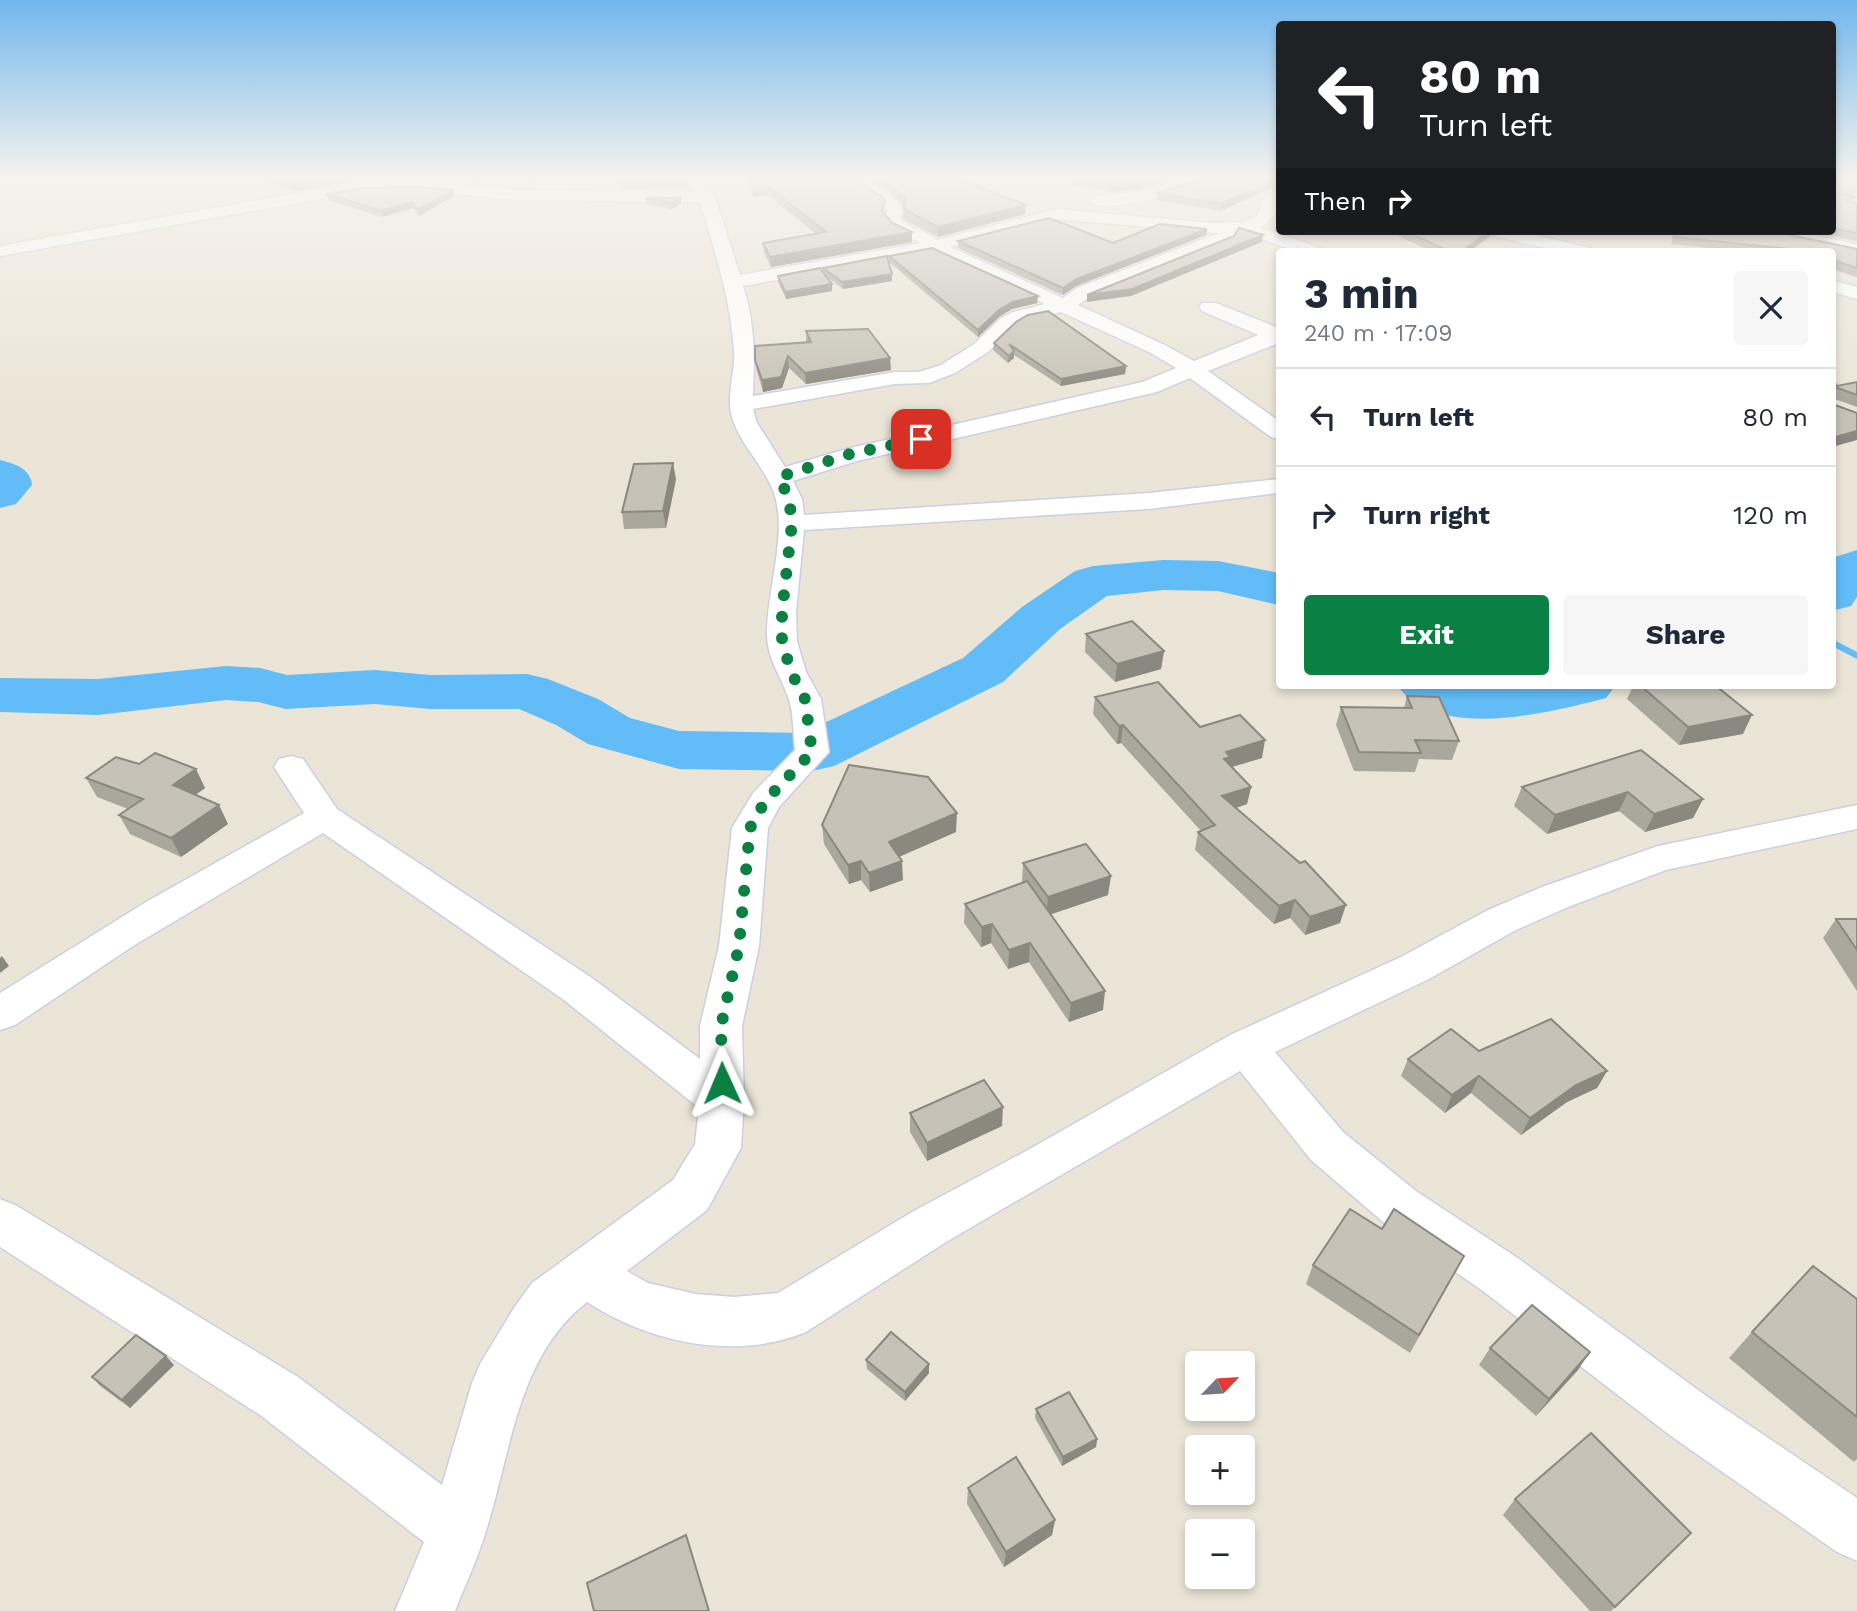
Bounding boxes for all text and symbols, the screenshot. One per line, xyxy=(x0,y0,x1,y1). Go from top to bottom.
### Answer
text: 80 m xyxy=(1419,47,1541,105)
icon: left xyxy=(1304,49,1395,140)
text: Turn left xyxy=(1419,106,1552,144)
icon: right xyxy=(1380,182,1418,220)
text: Then xyxy=(1304,186,1366,216)
text: 3 min xyxy=(1304,269,1419,318)
button: close xyxy=(1734,271,1808,345)
text: 240 m · 17:09 xyxy=(1304,320,1452,347)
icon: left xyxy=(1304,398,1342,436)
text: Turn left xyxy=(1363,402,1474,432)
text: 80 m xyxy=(1742,402,1808,432)
pin xyxy=(891,409,951,469)
icon: arrive xyxy=(902,420,940,458)
icon: right xyxy=(1304,496,1342,534)
text: Turn right xyxy=(1363,500,1490,530)
text: 120 m xyxy=(1733,500,1808,530)
button: Exit xyxy=(1304,595,1549,675)
button: Share xyxy=(1563,595,1808,675)
position arrow xyxy=(685,1046,759,1120)
north arrow xyxy=(1185,1351,1255,1421)
map controls xyxy=(1185,1351,1255,1589)
button: + xyxy=(1185,1435,1255,1505)
button: − xyxy=(1185,1519,1255,1589)

